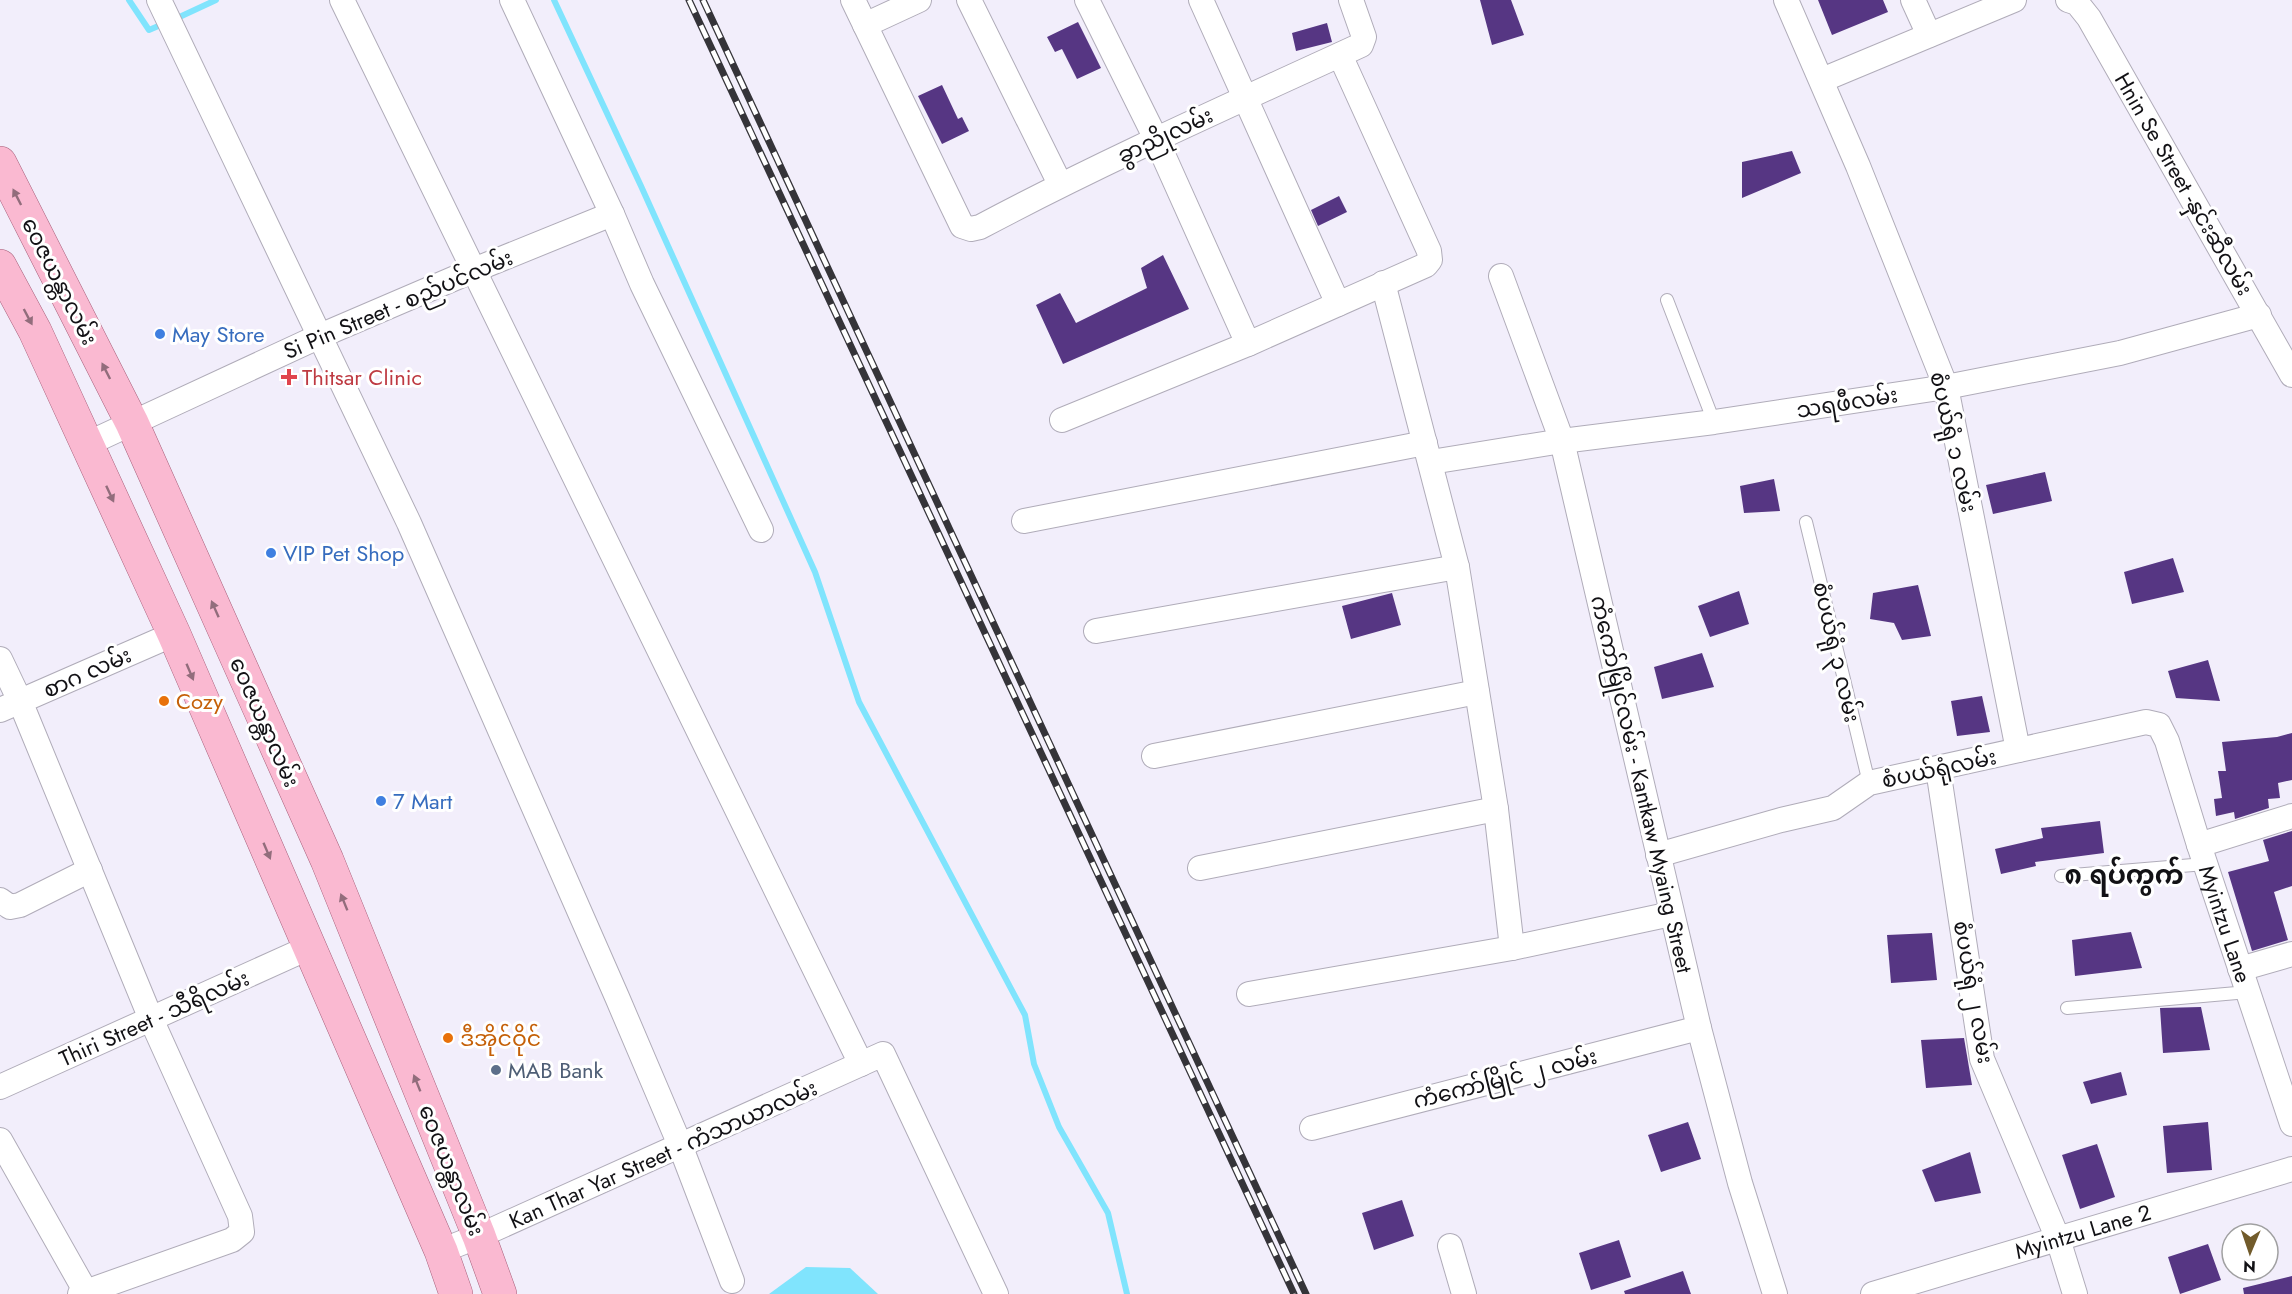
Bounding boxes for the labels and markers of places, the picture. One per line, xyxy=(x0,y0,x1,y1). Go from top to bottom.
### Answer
place label: May Store xyxy=(172,318,264,350)
marker: May Store xyxy=(153,327,167,341)
place label: Thitsar Clinic xyxy=(302,361,422,393)
marker: Thitsar Clinic xyxy=(280,368,298,386)
place label: VIP Pet Shop xyxy=(283,537,404,569)
marker: VIP Pet Shop xyxy=(264,546,278,560)
place label: Cozy xyxy=(176,685,223,717)
marker: Cozy xyxy=(157,694,171,708)
place label: 7 Mart xyxy=(393,785,453,817)
marker: 7 Mart xyxy=(374,794,388,808)
place label: ဒီအိုင်ဝိုင် xyxy=(460,1022,541,1056)
marker: ဒီအိုင်ဝိုင် xyxy=(441,1031,455,1045)
place label: MAB Bank xyxy=(508,1054,604,1086)
marker: MAB Bank xyxy=(489,1063,503,1077)

